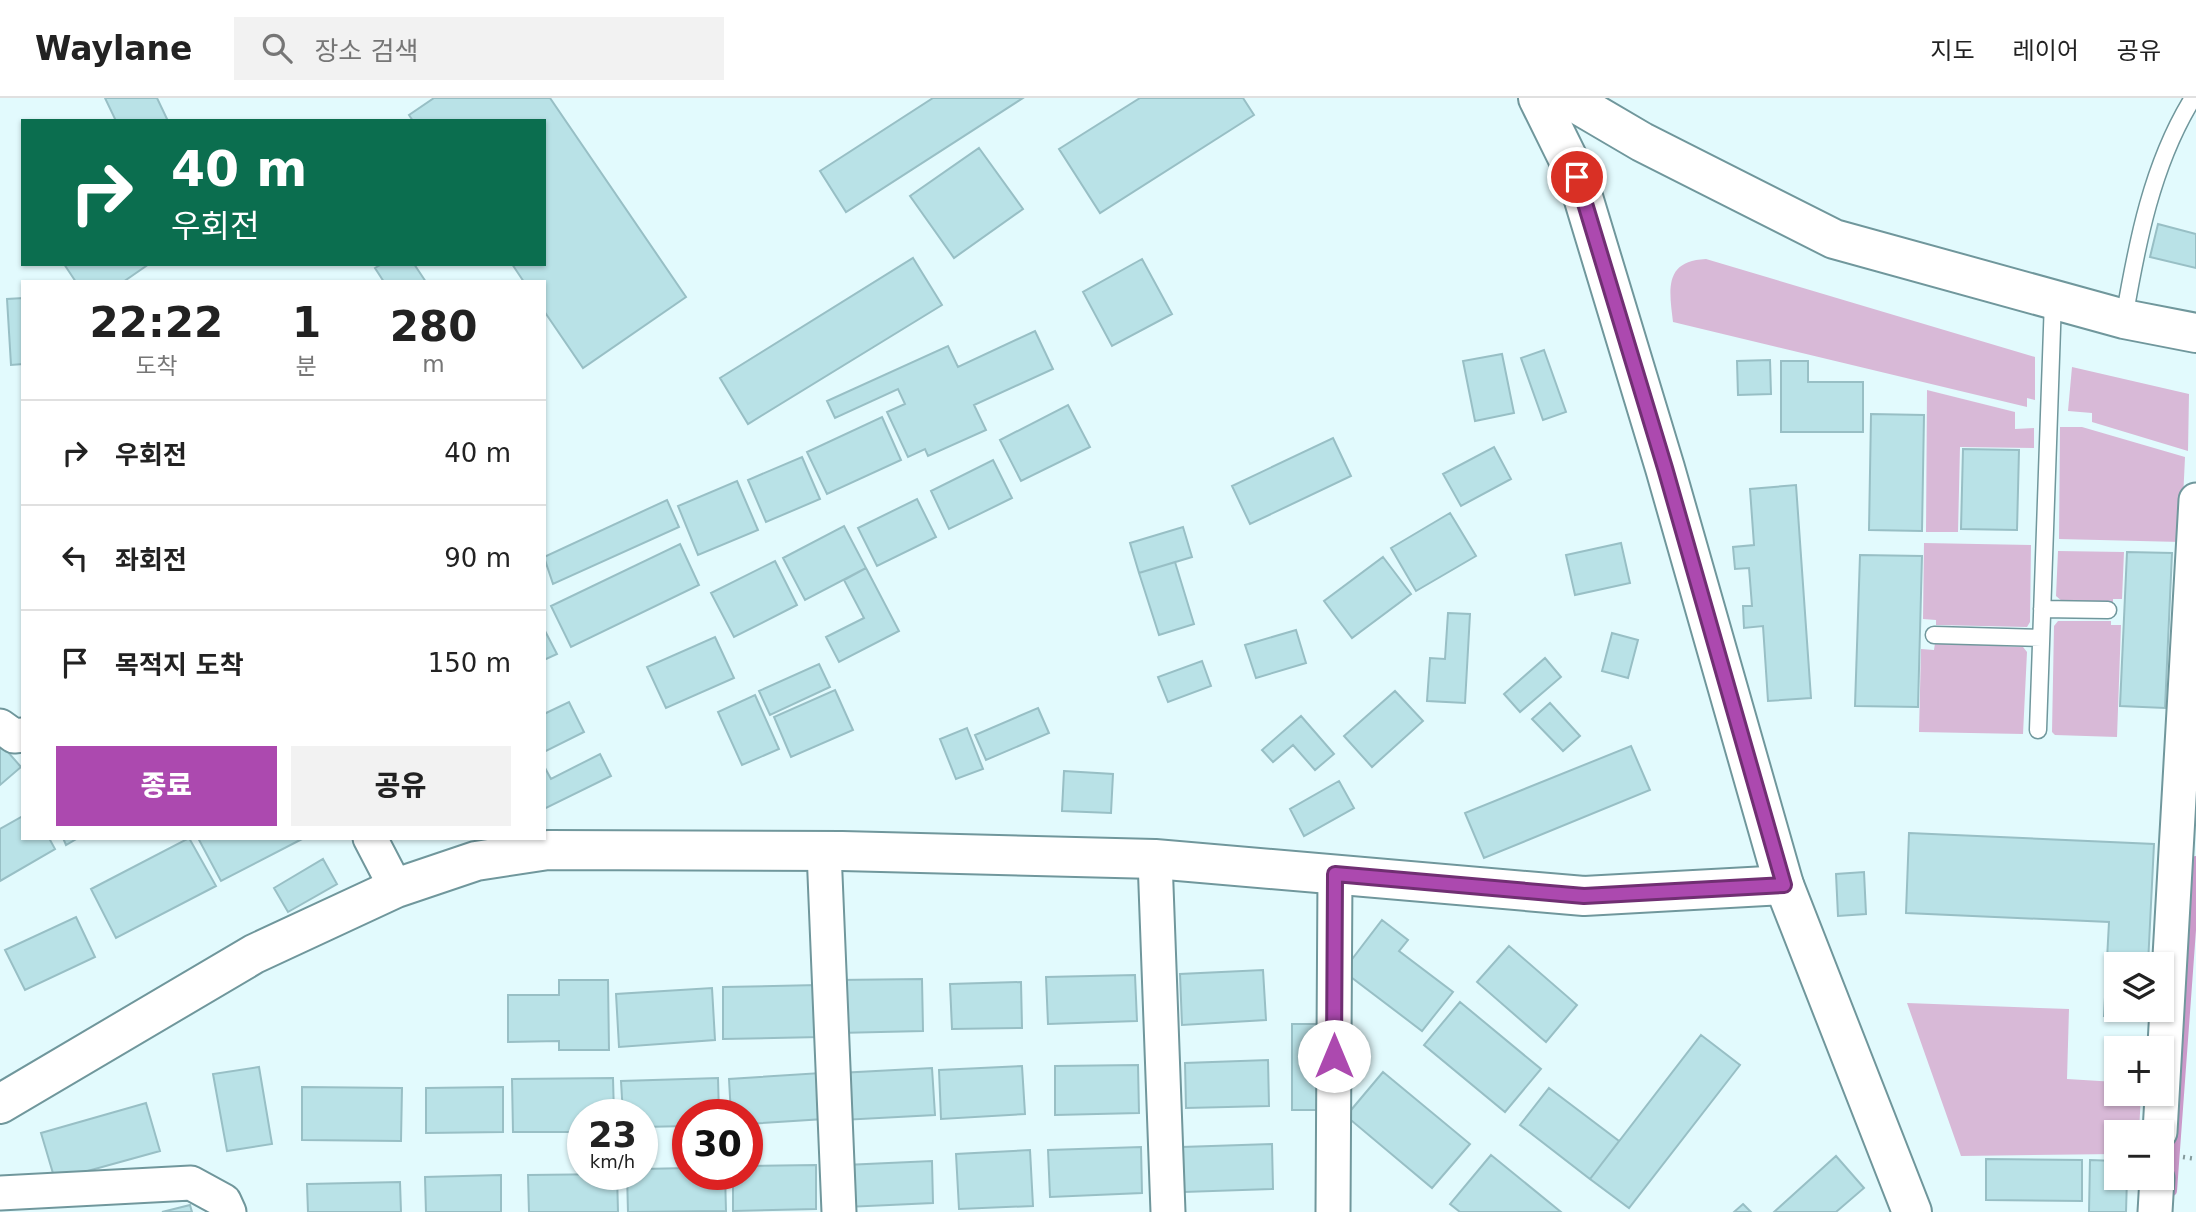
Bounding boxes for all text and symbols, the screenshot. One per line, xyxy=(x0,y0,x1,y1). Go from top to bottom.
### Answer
search box xyxy=(234,17,724,80)
text: Waylane xyxy=(35,29,192,68)
icon: search xyxy=(258,29,296,67)
text: 장소 검색 xyxy=(314,36,418,66)
text: 지도 xyxy=(1930,37,1975,65)
text: 레이어 xyxy=(2013,37,2079,65)
text: 공유 xyxy=(2117,37,2161,65)
text: 40 m xyxy=(171,141,307,198)
icon: right xyxy=(56,147,147,238)
pin xyxy=(1547,147,1607,207)
icon: arrive xyxy=(1558,158,1596,196)
text: 우회전 xyxy=(171,207,259,245)
text: 22:22 xyxy=(90,298,223,347)
text: 1 xyxy=(292,298,321,347)
text: 280 xyxy=(390,302,477,351)
text: m xyxy=(422,351,445,377)
text: 도착 xyxy=(135,353,178,379)
text: 분 xyxy=(296,353,317,379)
icon: right xyxy=(56,434,94,472)
text: 40 m xyxy=(444,438,511,468)
text: 우회전 xyxy=(115,440,187,470)
icon: left xyxy=(56,539,94,577)
text: 90 m xyxy=(444,543,511,573)
text: 좌회전 xyxy=(115,545,187,575)
icon: arrive xyxy=(56,644,94,682)
text: 150 m xyxy=(428,648,511,678)
text: 목적지 도착 xyxy=(115,650,244,680)
button: 종료 xyxy=(56,746,277,826)
button: 공유 xyxy=(291,746,511,826)
map controls xyxy=(2104,952,2174,1190)
button: layers xyxy=(2104,952,2174,1022)
position arrow xyxy=(1297,1019,1371,1093)
button: + xyxy=(2104,1036,2174,1106)
speed limit sign: 30 xyxy=(672,1099,763,1190)
text: 23 xyxy=(588,1115,637,1155)
button: − xyxy=(2104,1120,2174,1190)
text: km/h xyxy=(590,1151,635,1172)

